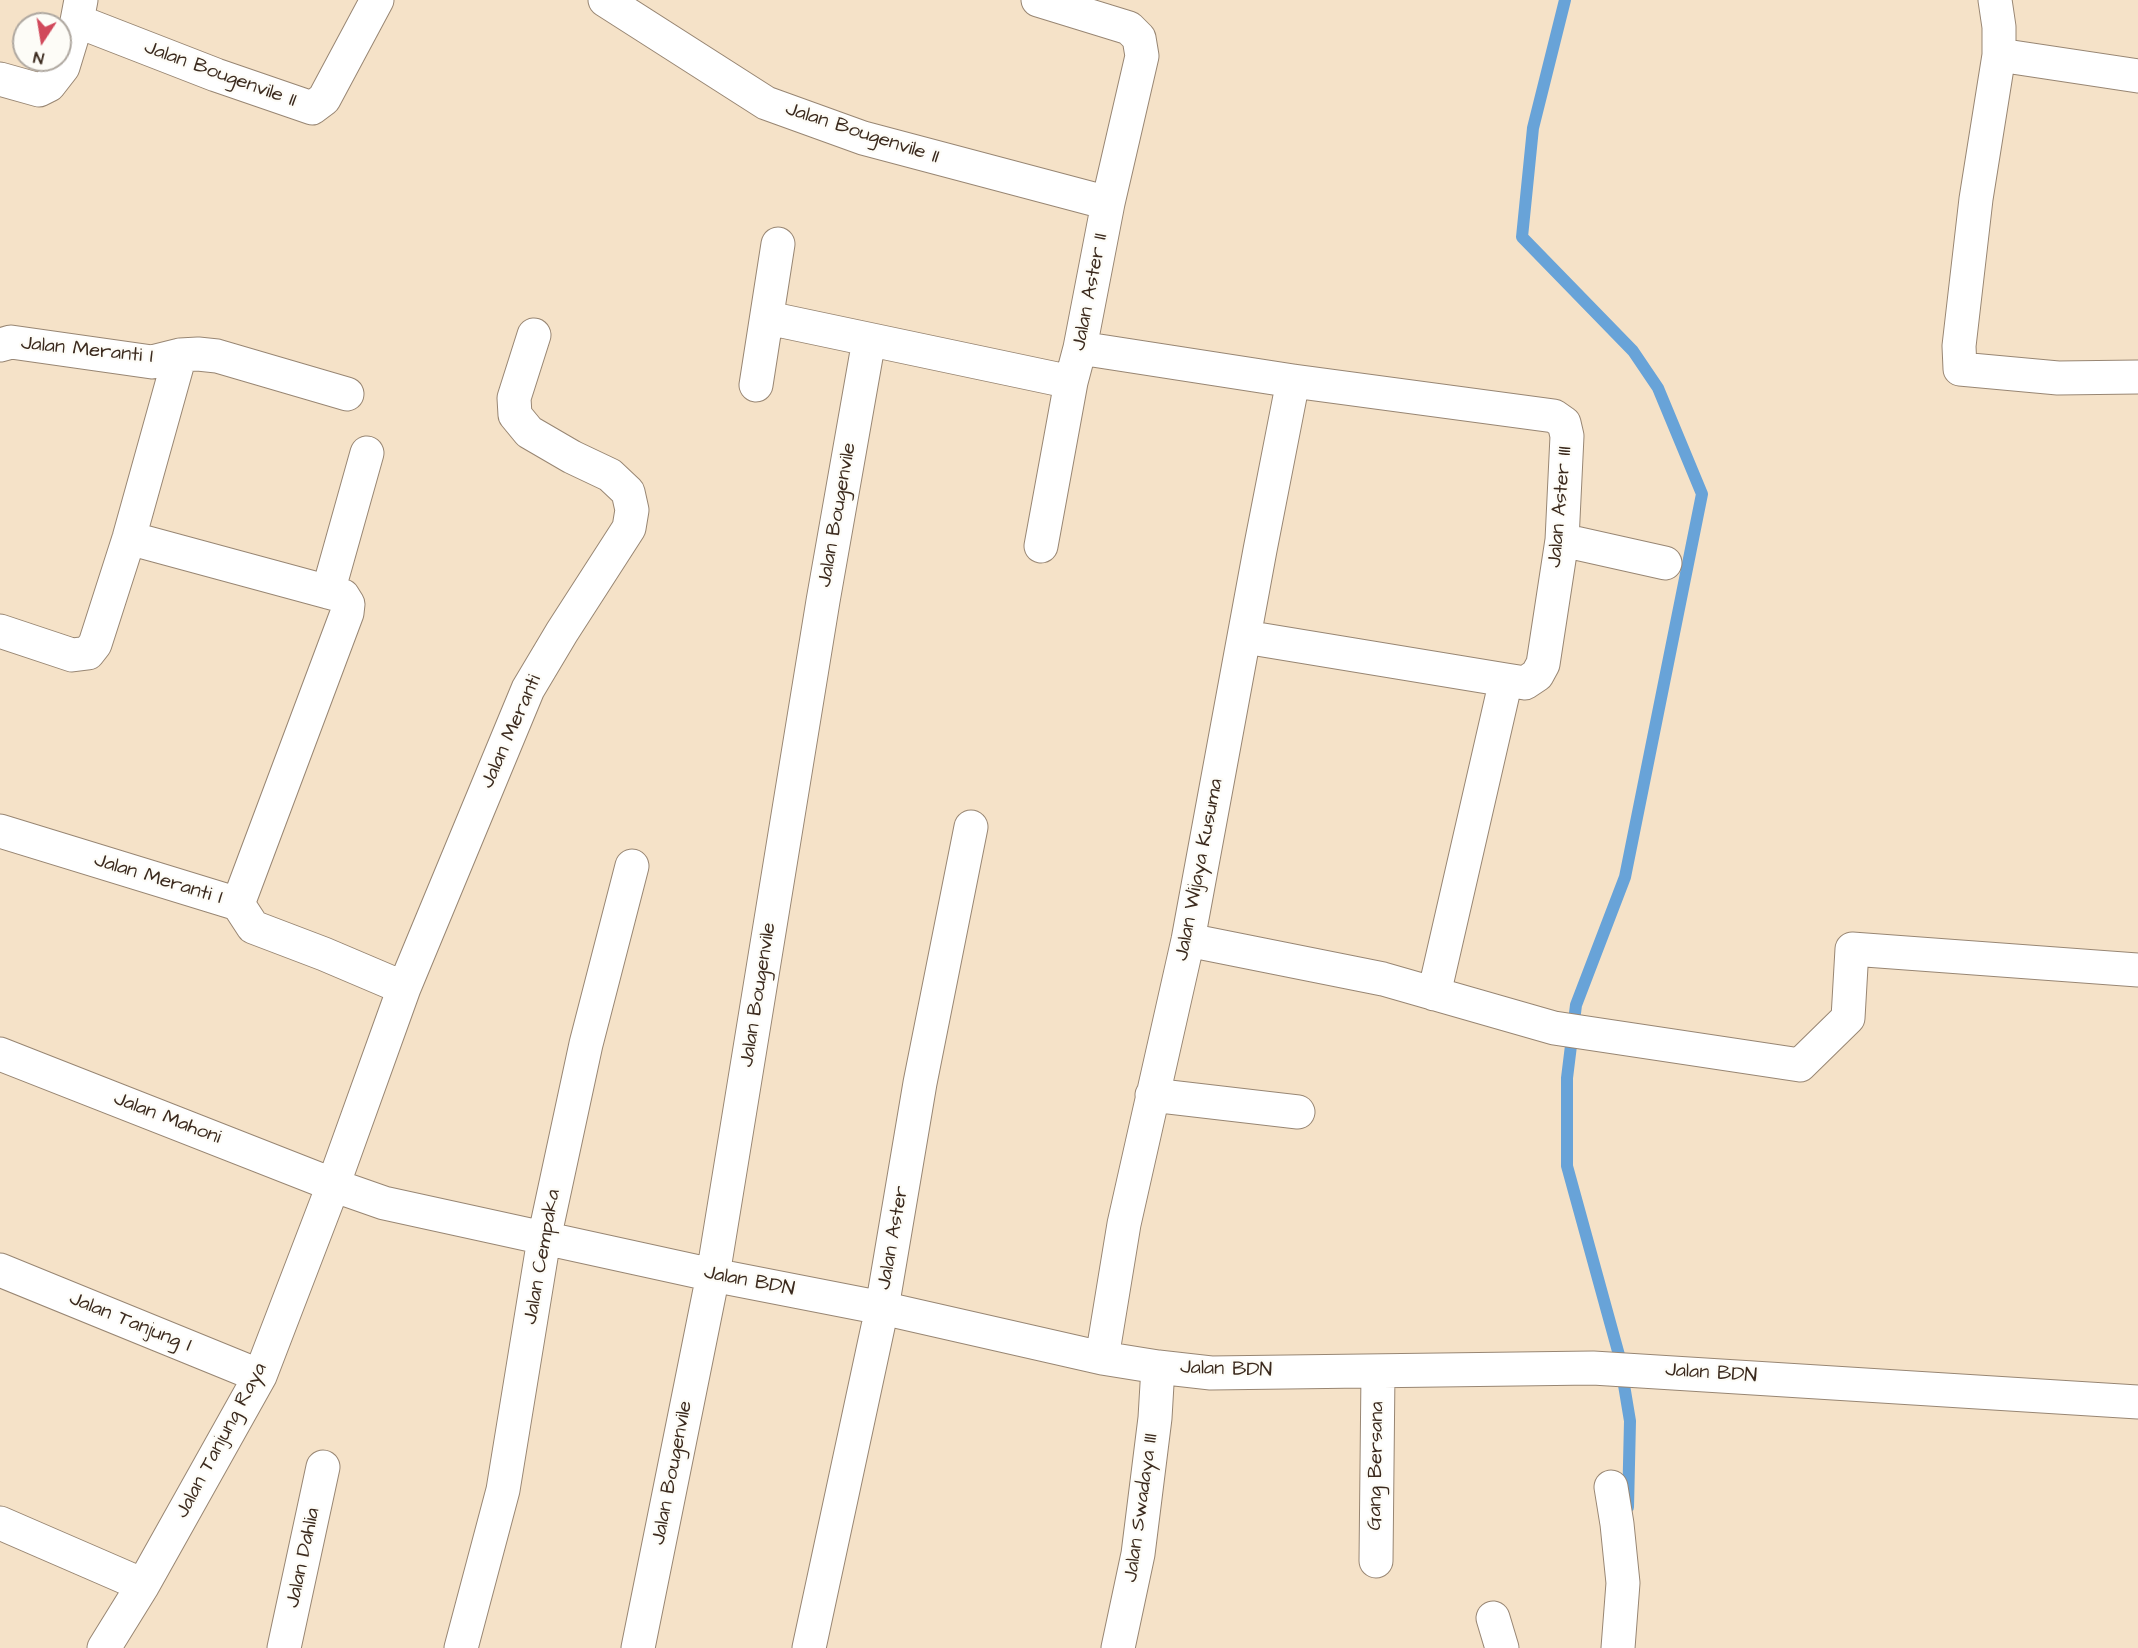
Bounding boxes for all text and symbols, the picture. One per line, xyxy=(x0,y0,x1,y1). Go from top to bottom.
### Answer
north arrow xyxy=(12,12,72,72)
street label: Jalan Bougenvile II xyxy=(141,36,299,114)
text: N xyxy=(31,46,46,69)
street label: Jalan Bougenvile II xyxy=(782,98,942,170)
street label: Jalan Aster II xyxy=(1068,231,1114,353)
street label: Jalan Meranti I xyxy=(20,332,154,370)
street label: Jalan Bougenvile xyxy=(813,441,863,589)
street label: Jalan Aster III xyxy=(1544,445,1578,569)
street label: Jalan Meranti xyxy=(476,671,548,793)
street label: Jalan Wijaya Kusuma xyxy=(1171,777,1229,963)
street label: Jalan Meranti I xyxy=(91,849,225,911)
street label: Jalan Bougenvile xyxy=(736,921,782,1069)
street label: Jalan Mahoni xyxy=(110,1088,224,1150)
street label: Jalan Aster xyxy=(873,1184,915,1292)
street label: Jalan Cempaka xyxy=(519,1188,567,1326)
street label: Jalan BDN xyxy=(702,1261,796,1303)
street label: Jalan Tanjung I xyxy=(65,1288,195,1358)
street label: Jalan BDN xyxy=(1180,1356,1272,1384)
street label: Jalan Tanjung Raya xyxy=(171,1359,273,1523)
street label: Jalan BDN xyxy=(1664,1359,1758,1389)
street label: Jalan Bougenvile xyxy=(647,1399,699,1547)
street label: Gang Bersana xyxy=(1364,1401,1390,1531)
street label: Jalan Swadaya III xyxy=(1120,1432,1164,1584)
street label: Jalan Dahlia xyxy=(282,1506,326,1610)

